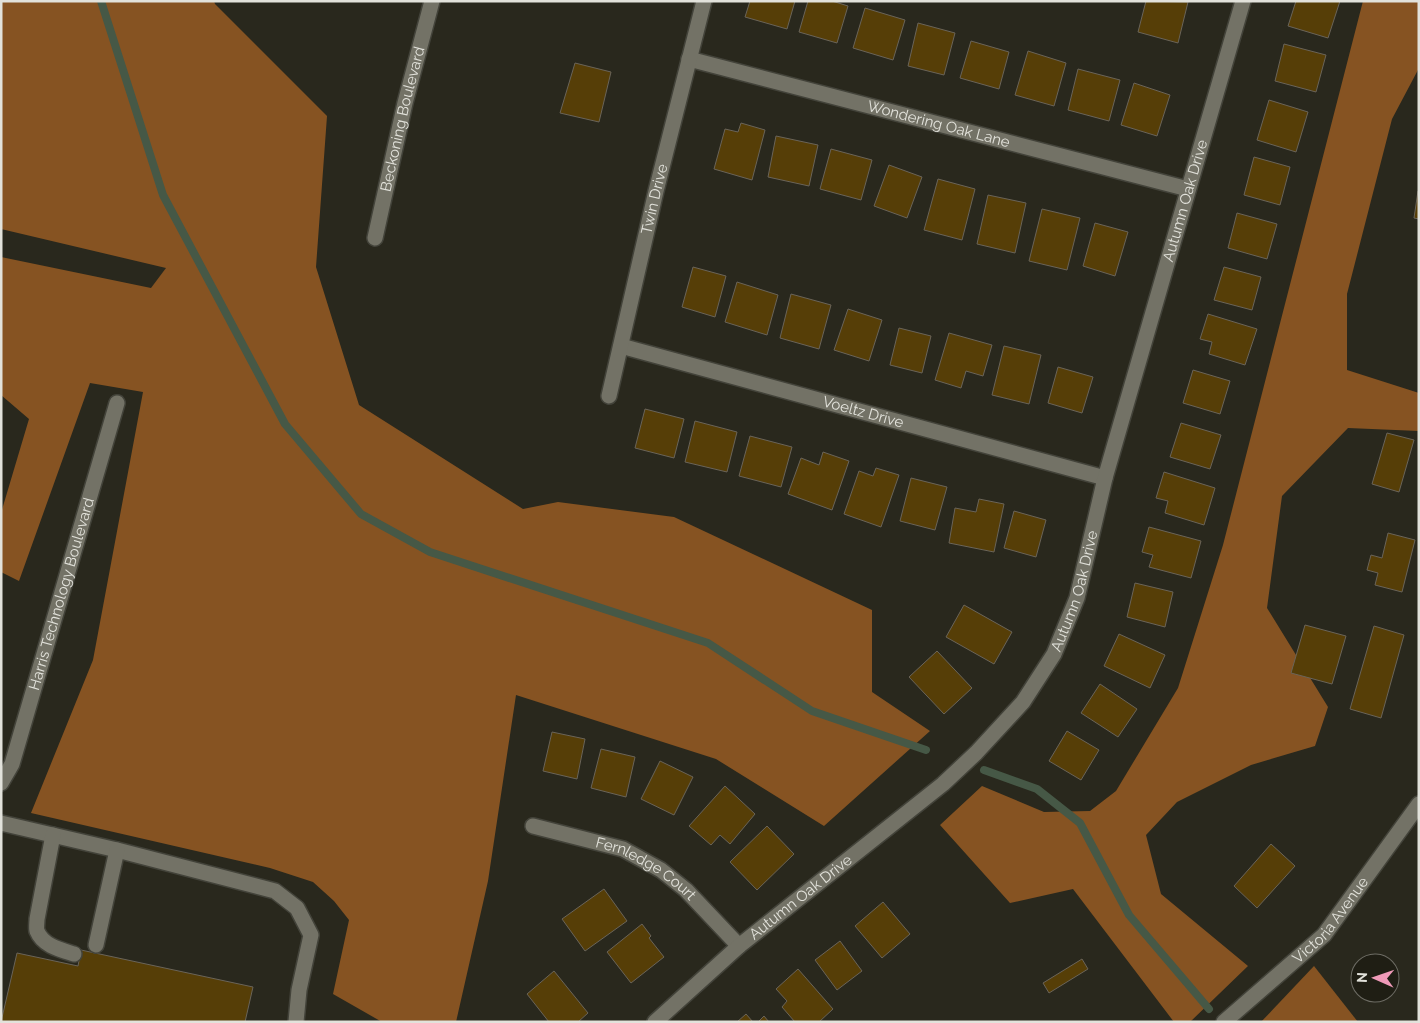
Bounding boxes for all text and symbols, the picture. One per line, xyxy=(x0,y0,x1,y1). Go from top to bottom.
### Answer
street label: Beckoning Boulevard xyxy=(377,45,429,193)
street label: Wondering Oak Lane xyxy=(865,97,1012,151)
street label: Autumn Oak Drive xyxy=(1159,137,1211,264)
street label: Twin Drive xyxy=(637,162,672,236)
street label: Voeltz Drive xyxy=(821,392,906,432)
street label: Harris Technology Boulevard xyxy=(25,496,98,692)
street label: Autumn Oak Drive xyxy=(1047,529,1101,654)
street label: Fernledge Court xyxy=(594,833,700,904)
street label: Autumn Oak Drive xyxy=(746,851,856,943)
street label: Victoria Avenue xyxy=(1289,873,1372,967)
north arrow xyxy=(1350,953,1400,1003)
text: N xyxy=(1354,972,1370,983)

